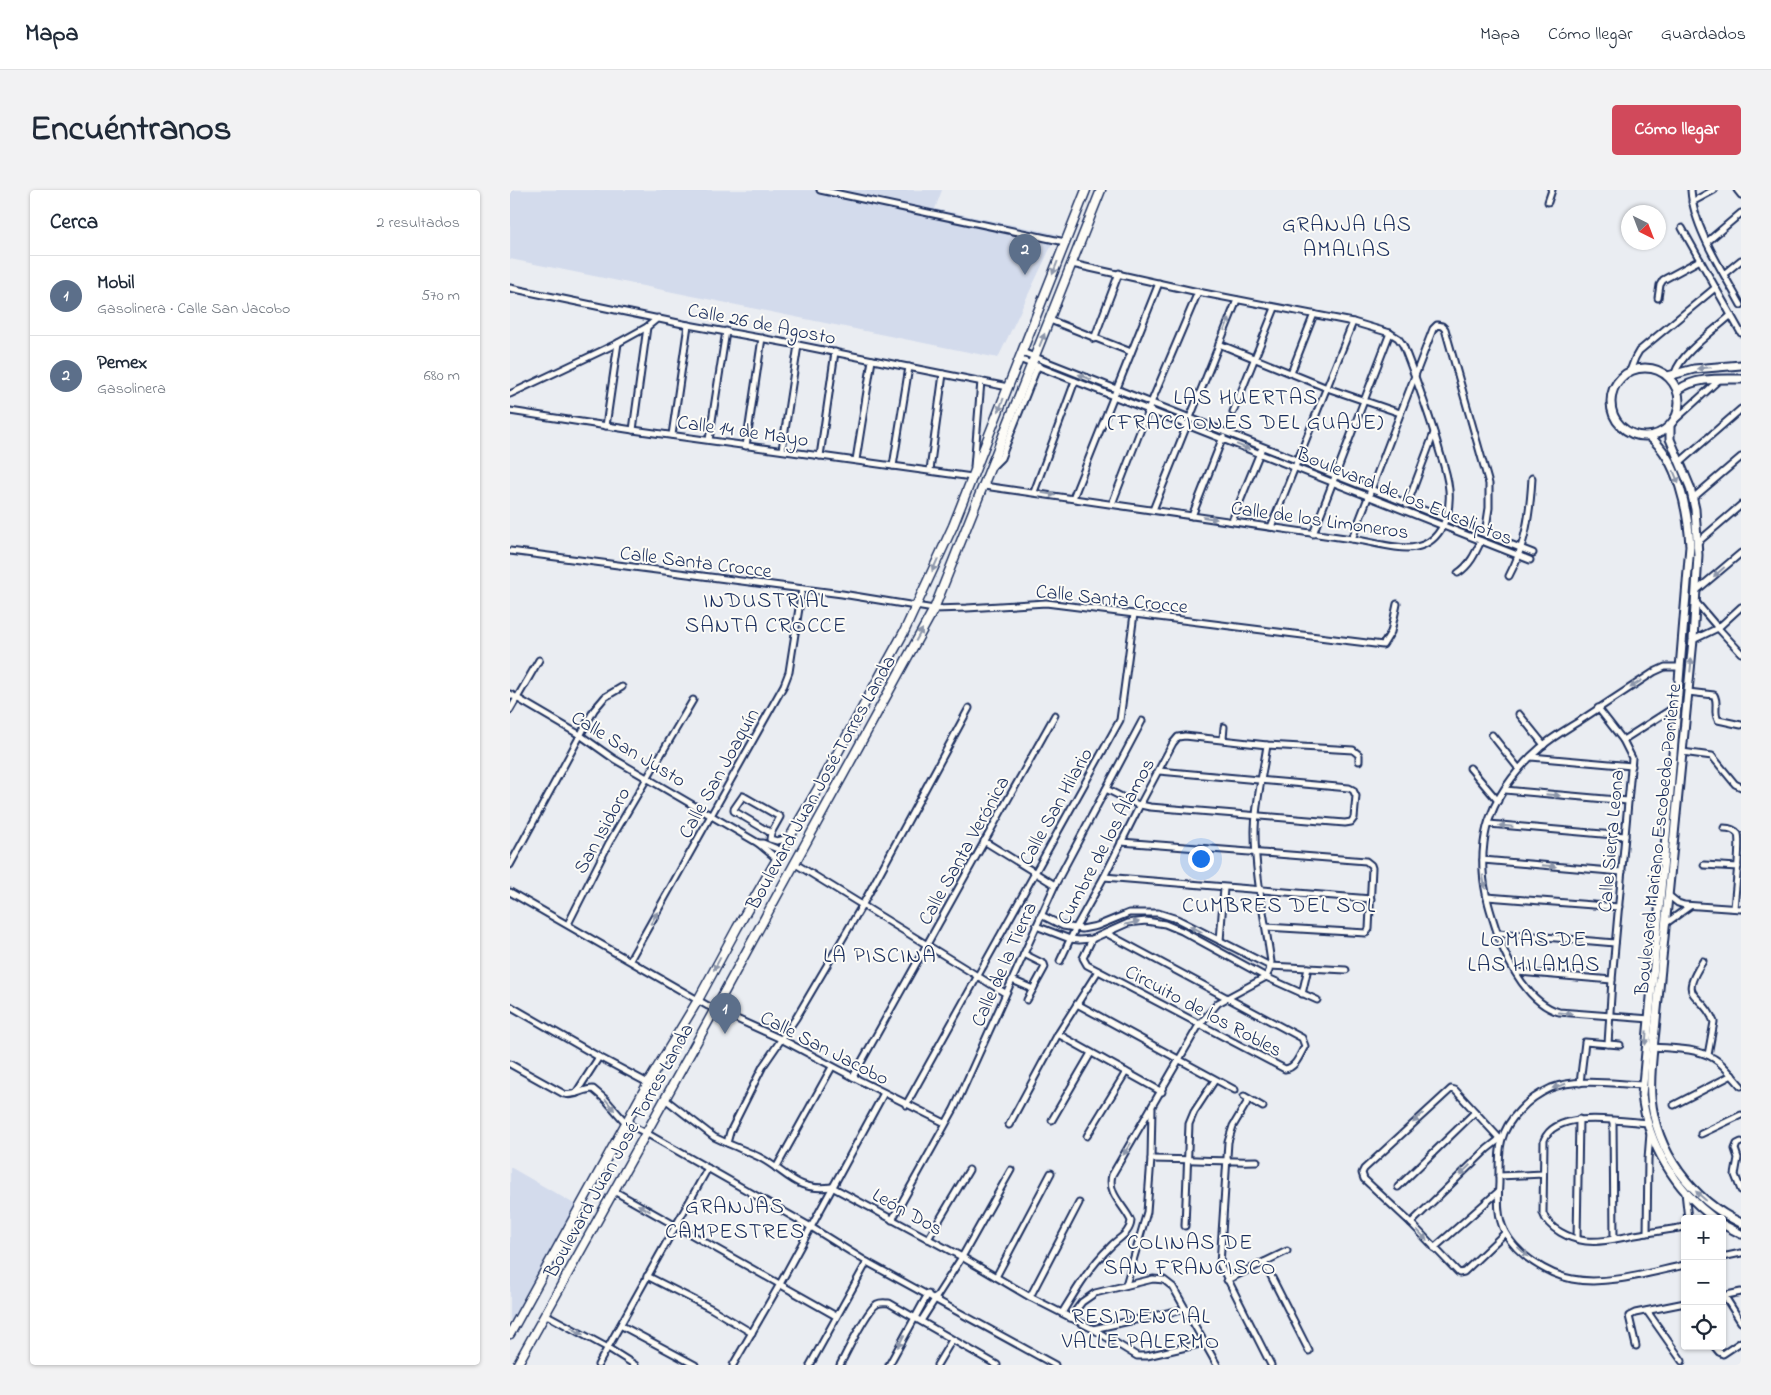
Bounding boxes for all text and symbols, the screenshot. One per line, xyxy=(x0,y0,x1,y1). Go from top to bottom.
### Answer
text: Mapa xyxy=(25,17,79,52)
text: Mapa xyxy=(1480,22,1520,48)
text: Cómo llegar xyxy=(1548,22,1633,48)
text: Guardados xyxy=(1661,22,1746,48)
text: Encuéntranos xyxy=(30,105,232,156)
button: Cómo llegar xyxy=(1612,105,1741,155)
north arrow xyxy=(1621,205,1666,250)
text: Cerca xyxy=(50,208,98,238)
district label: GRANJA LAS AMALIAS xyxy=(1282,210,1412,267)
text: 2 resultados xyxy=(377,211,460,235)
pin: 2 xyxy=(1009,234,1041,275)
one-way arrow xyxy=(1051,261,1059,276)
text: Mobil xyxy=(97,270,135,297)
text: 1 xyxy=(63,284,69,308)
text: 570 m xyxy=(421,284,460,308)
text: Gasolinera · Calle San Jacobo xyxy=(97,297,290,321)
street label: Calle 26 de Agosto xyxy=(685,297,838,355)
one-way arrow xyxy=(1223,316,1231,331)
one-way arrow xyxy=(1038,332,1046,347)
text: Pemex xyxy=(97,350,147,377)
text: 2 xyxy=(62,364,70,388)
text: 680 m xyxy=(424,364,460,388)
one-way arrow xyxy=(1696,364,1712,372)
one-way arrow xyxy=(1078,373,1092,381)
text: Gasolinera xyxy=(97,377,166,401)
district label: LAS HUERTAS (FRACCIONES DEL GUAJE) xyxy=(1107,383,1385,440)
one-way arrow xyxy=(996,398,1004,412)
street label: Calle 14 de Mayo xyxy=(675,409,810,456)
street label: Boulevard de los Eucaliptos xyxy=(1291,440,1517,554)
one-way arrow xyxy=(1236,443,1251,451)
one-way arrow xyxy=(1672,470,1680,484)
one-way arrow xyxy=(1042,491,1058,499)
street label: Calle de los Limoneros xyxy=(1229,495,1410,548)
one-way arrow xyxy=(1202,514,1218,522)
street label: Calle Santa Crocce xyxy=(618,540,773,587)
one-way arrow xyxy=(931,558,939,572)
one-way arrow xyxy=(1713,566,1725,578)
street label: Calle Santa Crocce xyxy=(1034,578,1189,623)
district label: INDUSTRIAL SANTA CROCCE xyxy=(685,586,847,643)
one-way arrow xyxy=(915,628,923,642)
street label: Boulevard Juan José Torres Landa xyxy=(739,651,905,917)
one-way arrow xyxy=(1687,656,1695,672)
one-way arrow xyxy=(1629,679,1643,689)
street label: Boulevard Mariano Escobedo Poniente xyxy=(1629,682,1690,998)
street label: Calle San Justo xyxy=(565,704,691,796)
street label: Calle San Joaquín xyxy=(672,704,768,845)
street label: Calle San Hilario xyxy=(1013,743,1102,871)
street label: Cumbre de los Álamos xyxy=(1051,754,1164,931)
street label: Calle Sierra Leona xyxy=(1592,768,1633,914)
street label: Calle Santa Verónica xyxy=(912,771,1018,931)
street label: San Isidoro xyxy=(567,783,639,880)
one-way arrow xyxy=(1546,791,1562,799)
one-way arrow xyxy=(1498,822,1514,830)
your location xyxy=(1188,846,1214,872)
one-way arrow xyxy=(1541,862,1557,870)
one-way arrow xyxy=(1481,875,1489,891)
district label: CUMBRES DEL SOL xyxy=(1182,891,1376,923)
street label: Calle de la Tierra xyxy=(965,898,1046,1032)
one-way arrow xyxy=(650,911,659,924)
one-way arrow xyxy=(1124,919,1139,927)
one-way arrow xyxy=(1189,925,1203,933)
district label: LOMAS DE LAS HILAMAS xyxy=(1468,925,1601,982)
district label: LA PISCINA xyxy=(823,941,937,973)
one-way arrow xyxy=(713,957,721,971)
street label: Circuito de los Robles xyxy=(1119,959,1287,1066)
pin: 1 xyxy=(709,993,741,1034)
street label: Calle San Jacobo xyxy=(754,1004,893,1094)
one-way arrow xyxy=(1557,1009,1573,1017)
street label: Boulevard Juan José Torres Landa xyxy=(537,1019,703,1285)
one-way arrow xyxy=(1642,1031,1650,1047)
one-way arrow xyxy=(1551,1083,1566,1090)
one-way arrow xyxy=(605,1099,616,1112)
one-way arrow xyxy=(1412,1113,1425,1124)
one-way arrow xyxy=(1122,1143,1131,1156)
one-way arrow xyxy=(1460,1164,1472,1176)
street label: León Dos xyxy=(866,1182,947,1245)
one-way arrow xyxy=(1696,1190,1708,1202)
district label: GRANJAS CAMPESTRES xyxy=(665,1192,805,1249)
one-way arrow xyxy=(638,1204,651,1213)
map controls xyxy=(1681,1215,1726,1350)
button: + xyxy=(1681,1215,1726,1260)
district label: COLINAS DE SAN FRANCISCO xyxy=(1103,1228,1277,1285)
one-way arrow xyxy=(1416,1228,1428,1240)
one-way arrow xyxy=(1517,1246,1529,1258)
button: − xyxy=(1681,1260,1726,1305)
district label: RESIDENCIAL VALLE PALERMO xyxy=(1061,1302,1220,1359)
button: locate xyxy=(1681,1305,1726,1350)
one-way arrow xyxy=(570,1326,583,1335)
one-way arrow xyxy=(897,1335,906,1348)

